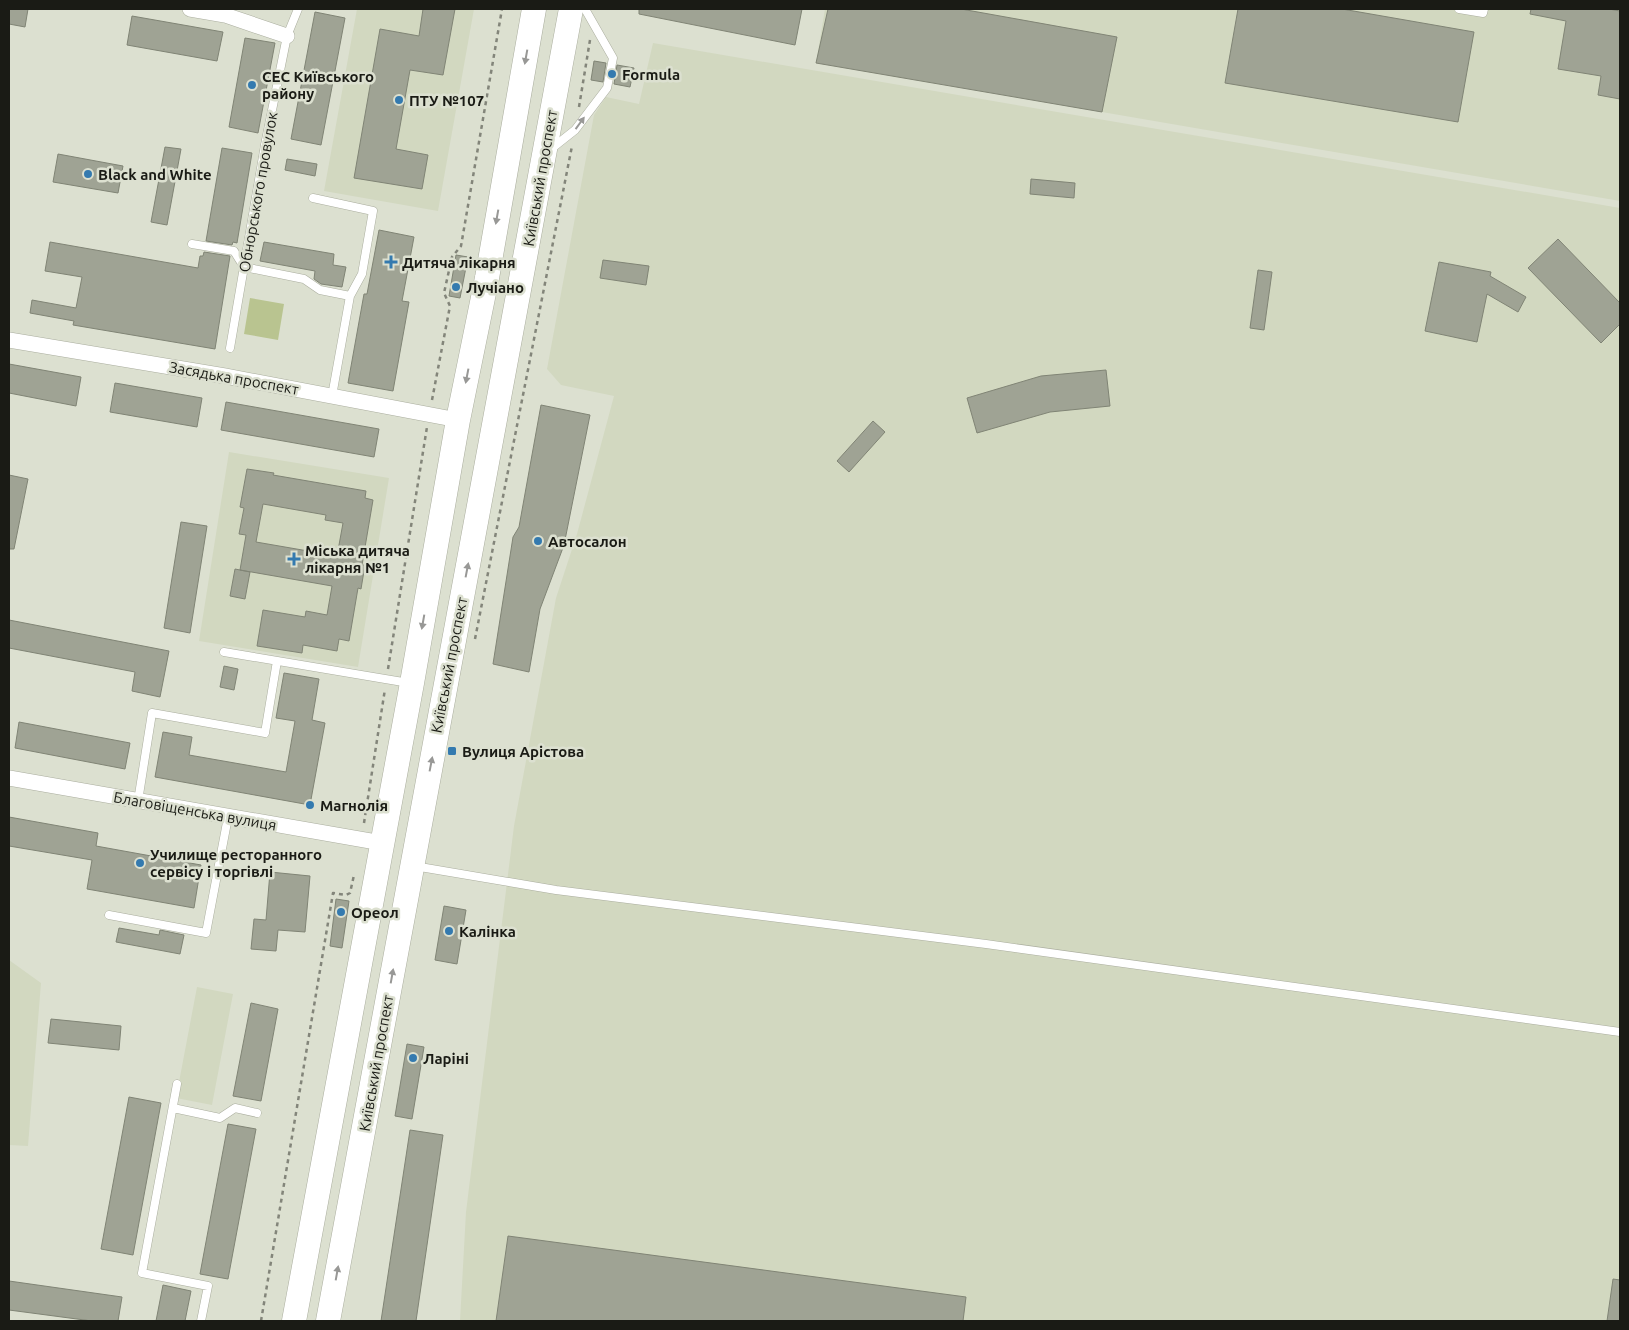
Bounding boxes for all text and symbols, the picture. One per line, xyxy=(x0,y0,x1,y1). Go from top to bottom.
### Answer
one-way arrow xyxy=(521,49,529,65)
place label: Formula xyxy=(622,66,680,83)
place label: СЕС Київського району xyxy=(262,68,374,102)
marker: Formula xyxy=(606,68,618,80)
marker: СЕС Київського району xyxy=(246,79,258,91)
place label: ПТУ №107 xyxy=(409,92,484,109)
marker: ПТУ №107 xyxy=(393,94,405,106)
street label: Київський проспект xyxy=(520,108,560,247)
street label: Обнорського провулок xyxy=(236,110,281,274)
one-way arrow xyxy=(575,117,586,130)
place label: Black and White xyxy=(98,166,212,183)
marker: Black and White xyxy=(82,168,94,180)
one-way arrow xyxy=(493,209,501,225)
place label: Дитяча лікарня xyxy=(402,254,516,271)
marker: Дитяча лікарня xyxy=(384,255,398,269)
place label: Лучіано xyxy=(466,279,524,296)
marker: Лучіано xyxy=(450,281,462,293)
street label: Засядька проспект xyxy=(168,358,300,398)
one-way arrow xyxy=(463,369,471,384)
place label: Автосалон xyxy=(548,533,627,550)
marker: Автосалон xyxy=(532,535,544,547)
place label: Міська дитяча лікарня №1 xyxy=(305,542,410,576)
marker: Міська дитяча лікарня №1 xyxy=(287,552,301,566)
one-way arrow xyxy=(463,562,471,578)
street label: Київський проспект xyxy=(427,595,471,734)
one-way arrow xyxy=(418,615,426,631)
place label: Вулиця Арістова xyxy=(462,743,584,760)
marker: Вулиця Арістова xyxy=(446,745,458,757)
one-way arrow xyxy=(427,756,435,772)
street label: Благовіщенська вулиця xyxy=(112,788,278,834)
place label: Магнолія xyxy=(320,797,388,814)
marker: Магнолія xyxy=(304,799,316,811)
place label: Училище ресторанного сервісу і торгівлі xyxy=(150,846,322,880)
marker: Училище ресторанного сервісу і торгівлі xyxy=(134,857,146,869)
place label: Ореол xyxy=(351,904,399,921)
marker: Ореол xyxy=(335,906,347,918)
place label: Калінка xyxy=(459,923,516,940)
marker: Калінка xyxy=(443,925,455,937)
one-way arrow xyxy=(388,967,396,983)
street label: Київський проспект xyxy=(356,993,396,1132)
place label: Ларіні xyxy=(423,1050,469,1067)
marker: Ларіні xyxy=(407,1052,419,1064)
one-way arrow xyxy=(333,1266,341,1281)

